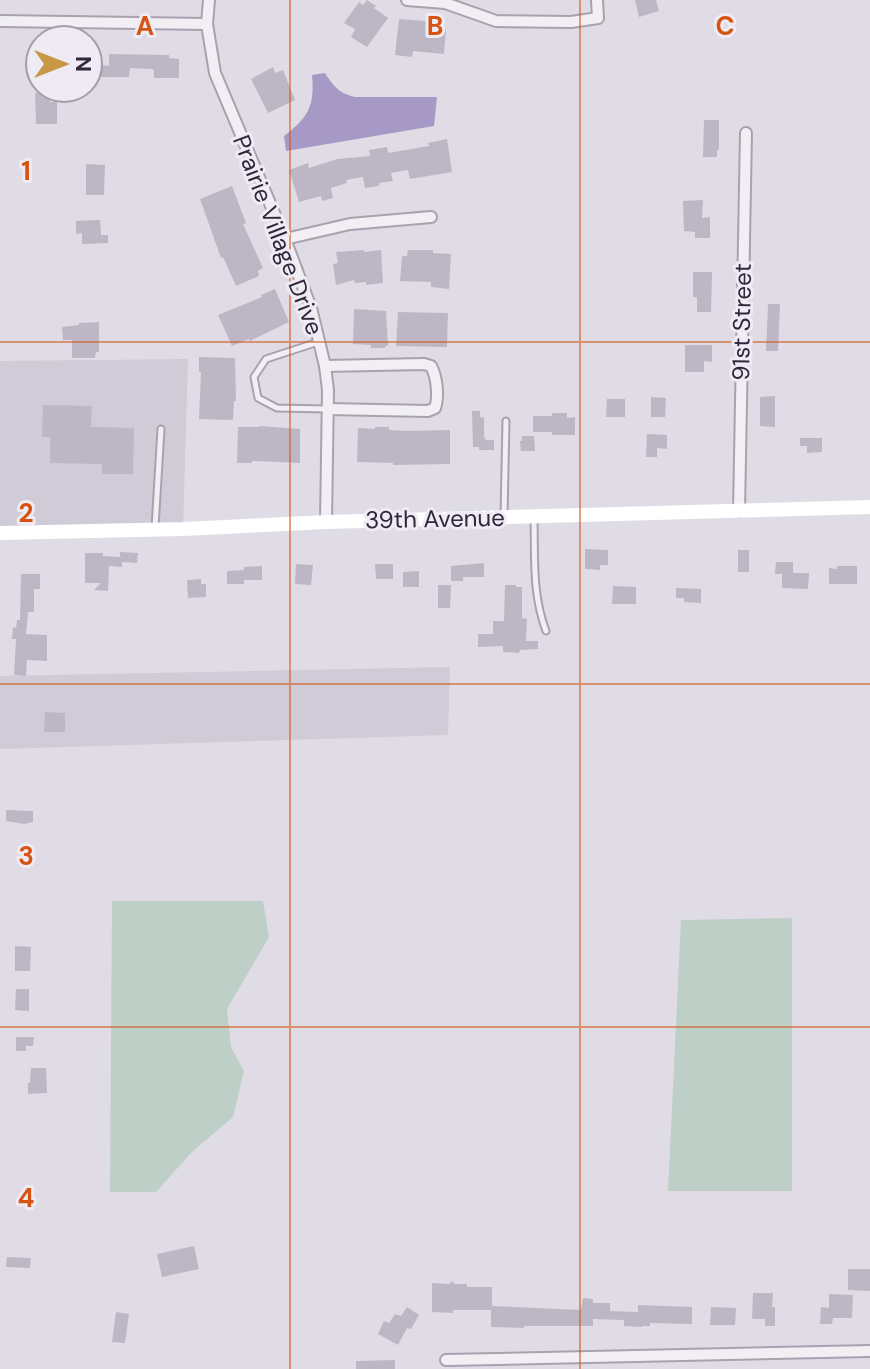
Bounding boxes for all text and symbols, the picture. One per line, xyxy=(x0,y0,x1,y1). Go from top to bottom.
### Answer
text: A xyxy=(136,9,154,43)
text: B xyxy=(427,9,443,43)
text: C xyxy=(715,9,735,43)
north arrow xyxy=(24,24,104,104)
text: N xyxy=(69,56,98,72)
street label: Prairie Village Drive xyxy=(226,130,331,339)
text: 1 xyxy=(21,154,31,188)
street label: 91st Street xyxy=(725,263,758,381)
text: 2 xyxy=(18,496,34,530)
street label: 39th Avenue xyxy=(365,502,505,535)
text: 3 xyxy=(18,839,34,873)
text: 4 xyxy=(18,1181,34,1215)

